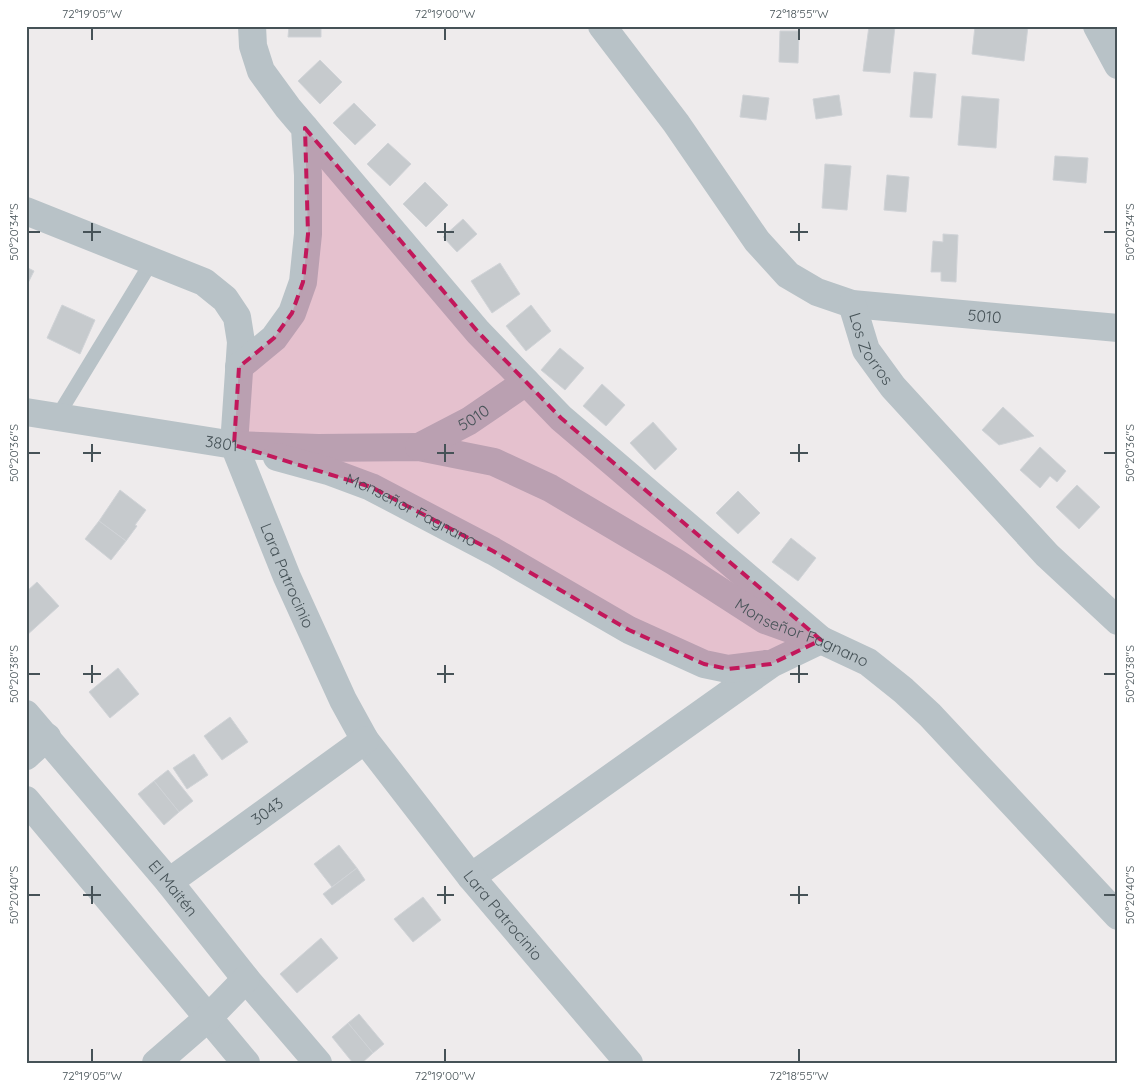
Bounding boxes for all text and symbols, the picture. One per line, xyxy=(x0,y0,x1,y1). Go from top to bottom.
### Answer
text: 72°19'05"W xyxy=(62,6,122,21)
text: 72°19'00"W xyxy=(415,6,476,21)
text: 72°18'55"W xyxy=(769,6,829,21)
text: 50°20'34"S xyxy=(6,203,21,261)
text: 50°20'34"S xyxy=(1122,203,1137,261)
street label: 5010 xyxy=(967,304,1002,327)
street label: Los Zorros xyxy=(845,310,898,389)
street label: 5010 xyxy=(454,400,493,435)
text: 50°20'36"S xyxy=(6,424,21,482)
text: 50°20'36"S xyxy=(1122,424,1137,482)
street label: 3801 xyxy=(204,431,238,455)
street label: Monseñor Fagnano xyxy=(343,469,481,551)
street label: Lara Patrocinio xyxy=(256,520,319,631)
street label: Monseñor Fagnano xyxy=(731,593,872,671)
text: 50°20'38"S xyxy=(6,645,21,703)
text: 50°20'38"S xyxy=(1122,645,1137,703)
street label: 3043 xyxy=(247,793,287,829)
street label: El Maitén xyxy=(144,856,202,920)
text: 50°20'40"S xyxy=(6,865,21,924)
text: 50°20'40"S xyxy=(1122,865,1137,924)
street label: Lara Patrocinio xyxy=(459,866,547,964)
text: 72°19'05"W xyxy=(62,1068,122,1083)
text: 72°19'00"W xyxy=(415,1068,476,1083)
text: 72°18'55"W xyxy=(769,1068,829,1083)

